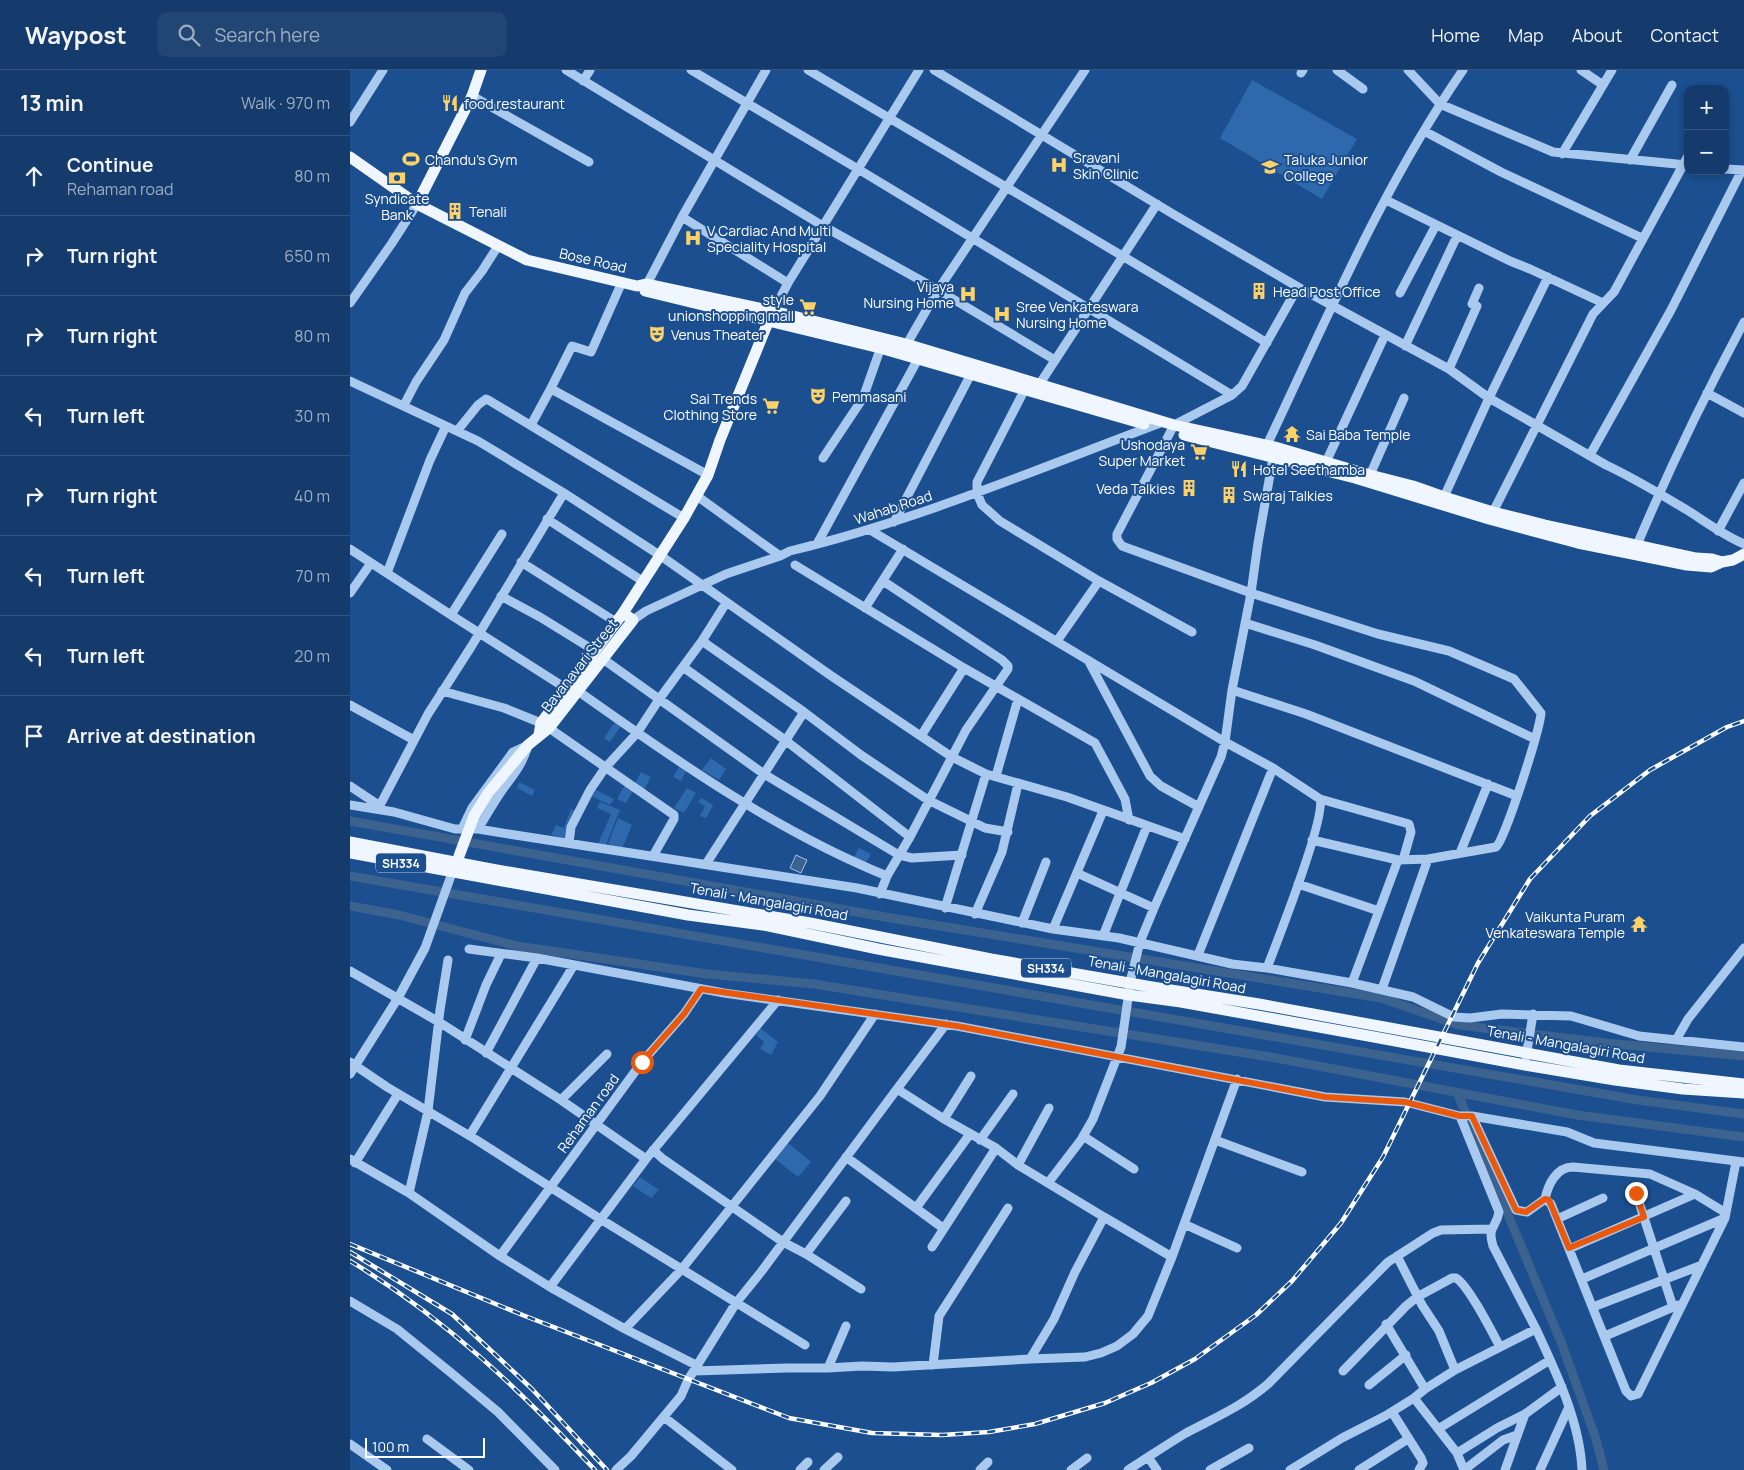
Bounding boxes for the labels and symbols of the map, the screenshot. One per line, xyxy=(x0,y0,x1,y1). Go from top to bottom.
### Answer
restaurant icon: food restaurant xyxy=(440,93,460,113)
place label: food restaurant xyxy=(464,94,565,113)
place label: Sravani Skin Clinic xyxy=(1073,148,1139,183)
sports icon: Chandu's Gym xyxy=(401,149,421,169)
place label: Chandu's Gym xyxy=(425,150,517,169)
place label: Taluka Junior College xyxy=(1284,150,1368,185)
hospital icon: Sravani Skin Clinic xyxy=(1049,155,1069,175)
school or university icon: Taluka Junior College xyxy=(1260,157,1280,177)
bank icon: Syndicate Bank xyxy=(387,168,407,188)
place label: Syndicate Bank xyxy=(365,189,429,224)
building icon: Tenali xyxy=(445,201,465,221)
place label: Tenali xyxy=(469,202,507,221)
place label: V Cardiac And Multi Speciality Hospital xyxy=(707,221,831,256)
hospital icon: V Cardiac And Multi Speciality Hospital xyxy=(683,228,703,248)
street label: Bose Road xyxy=(558,243,628,277)
place label: Vijaya Nursing Home xyxy=(863,277,954,312)
building icon: Head Post Office xyxy=(1249,281,1269,301)
place label: Head Post Office xyxy=(1273,282,1380,301)
hospital icon: Vijaya Nursing Home xyxy=(958,284,978,304)
place label: style unionshopping mall xyxy=(668,290,794,325)
supermarket icon: style unionshopping mall xyxy=(798,297,818,317)
place label: Sree Venkateswara Nursing Home xyxy=(1016,297,1139,332)
hospital icon: Sree Venkateswara Nursing Home xyxy=(992,304,1012,324)
theatre icon: Venus Theater xyxy=(647,324,667,344)
place label: Venus Theater xyxy=(671,325,764,344)
theatre icon: Pemmasani xyxy=(808,386,828,406)
place label: Pemmasani xyxy=(832,387,907,406)
place label: Sai Trends Clothing Store xyxy=(664,389,757,424)
supermarket icon: Sai Trends Clothing Store xyxy=(761,396,781,416)
temple icon: Sai Baba Temple xyxy=(1282,424,1302,444)
place label: Sai Baba Temple xyxy=(1306,425,1411,444)
place label: Ushodaya Super Market xyxy=(1099,435,1185,470)
supermarket icon: Ushodaya Super Market xyxy=(1189,442,1209,462)
restaurant icon: Hotel Seethamba xyxy=(1229,459,1249,479)
place label: Hotel Seethamba xyxy=(1253,460,1365,479)
building icon: Veda Talkies xyxy=(1179,478,1199,498)
place label: Veda Talkies xyxy=(1096,479,1175,498)
building icon: Swaraj Talkies xyxy=(1219,485,1239,505)
street label: Wahab Road xyxy=(852,486,934,528)
place label: Swaraj Talkies xyxy=(1243,486,1333,505)
street label: Bavanavari Street xyxy=(537,614,622,715)
road number: SH334 xyxy=(376,854,426,872)
street label: Tenali - Mangalagiri Road xyxy=(688,878,850,924)
place label: Vaikunta Puram Venkateswara Temple xyxy=(1486,907,1625,942)
temple icon: Vaikunta Puram Venkateswara Temple xyxy=(1629,914,1649,934)
street label: Tenali - Mangalagiri Road xyxy=(1086,951,1248,997)
road number: SH334 xyxy=(1021,958,1071,978)
street label: Tenali - Mangalagiri Road xyxy=(1485,1021,1647,1067)
route start xyxy=(631,1051,654,1074)
street label: Rehaman road xyxy=(553,1070,623,1156)
route end xyxy=(1625,1182,1648,1205)
scale bar xyxy=(365,1435,485,1458)

